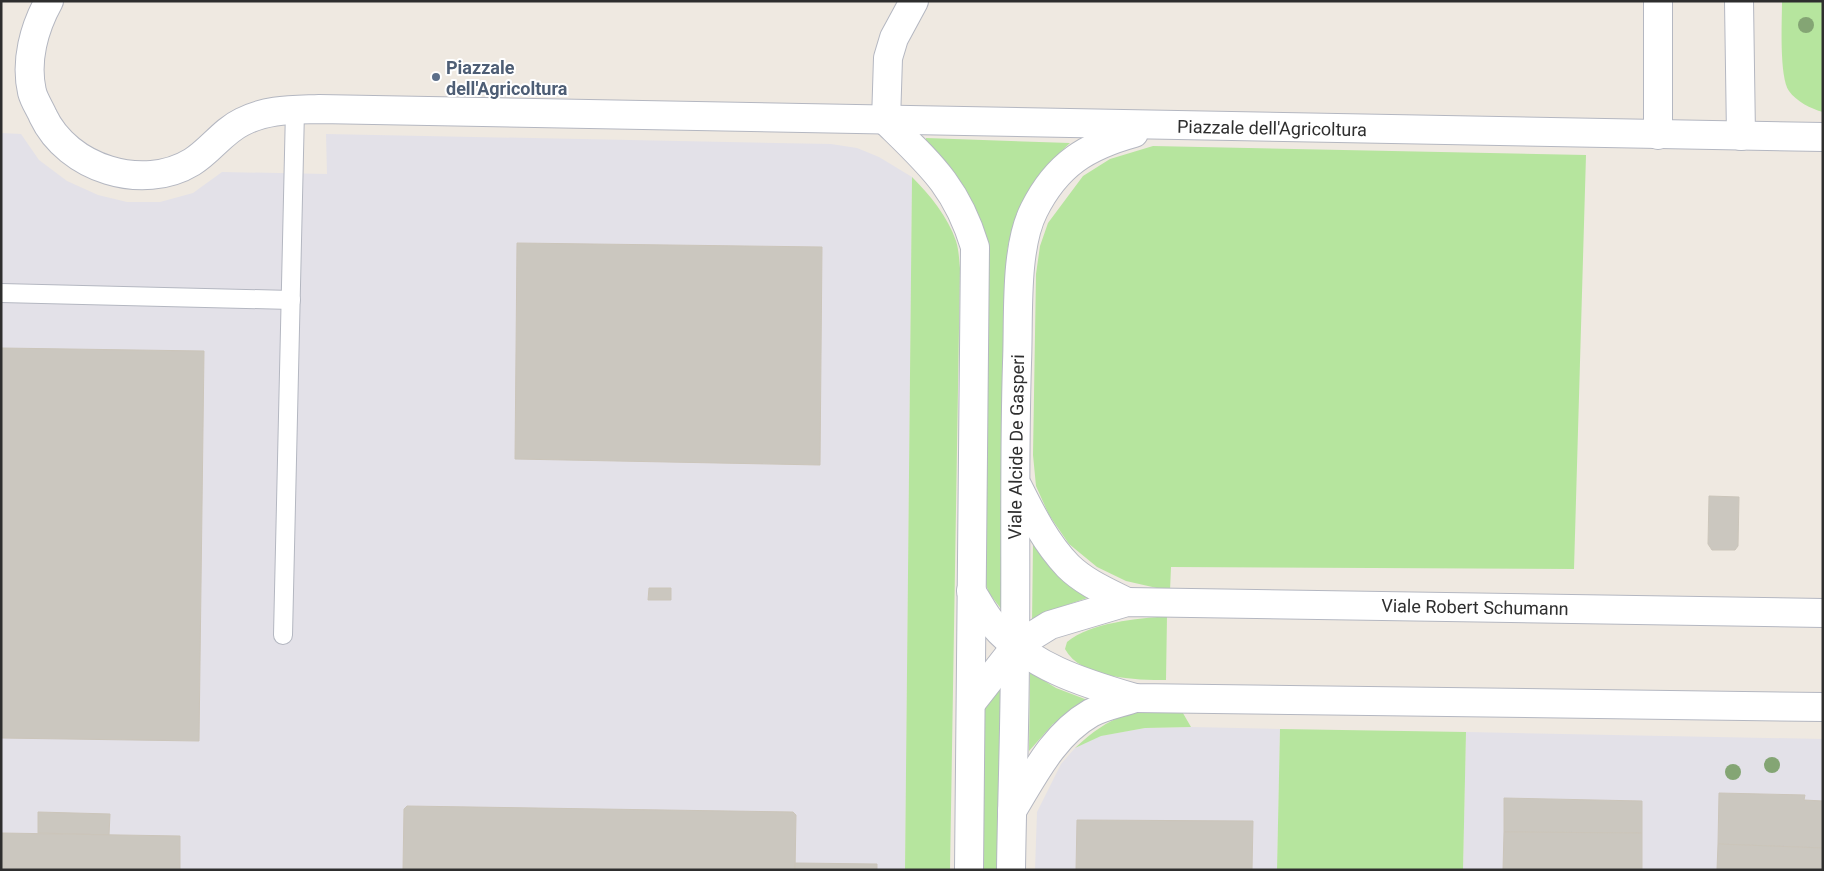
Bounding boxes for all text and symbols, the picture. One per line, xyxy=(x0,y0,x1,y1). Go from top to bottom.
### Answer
place label: Piazzale dell'Agricoltura xyxy=(446,57,568,99)
marker: Piazzale dell'Agricoltura xyxy=(430,71,442,83)
street label: Piazzale dell'Agricoltura xyxy=(1177,116,1367,140)
street label: Viale Alcide De Gasperi xyxy=(1004,354,1028,540)
street label: Viale Robert Schumann xyxy=(1381,595,1569,619)

